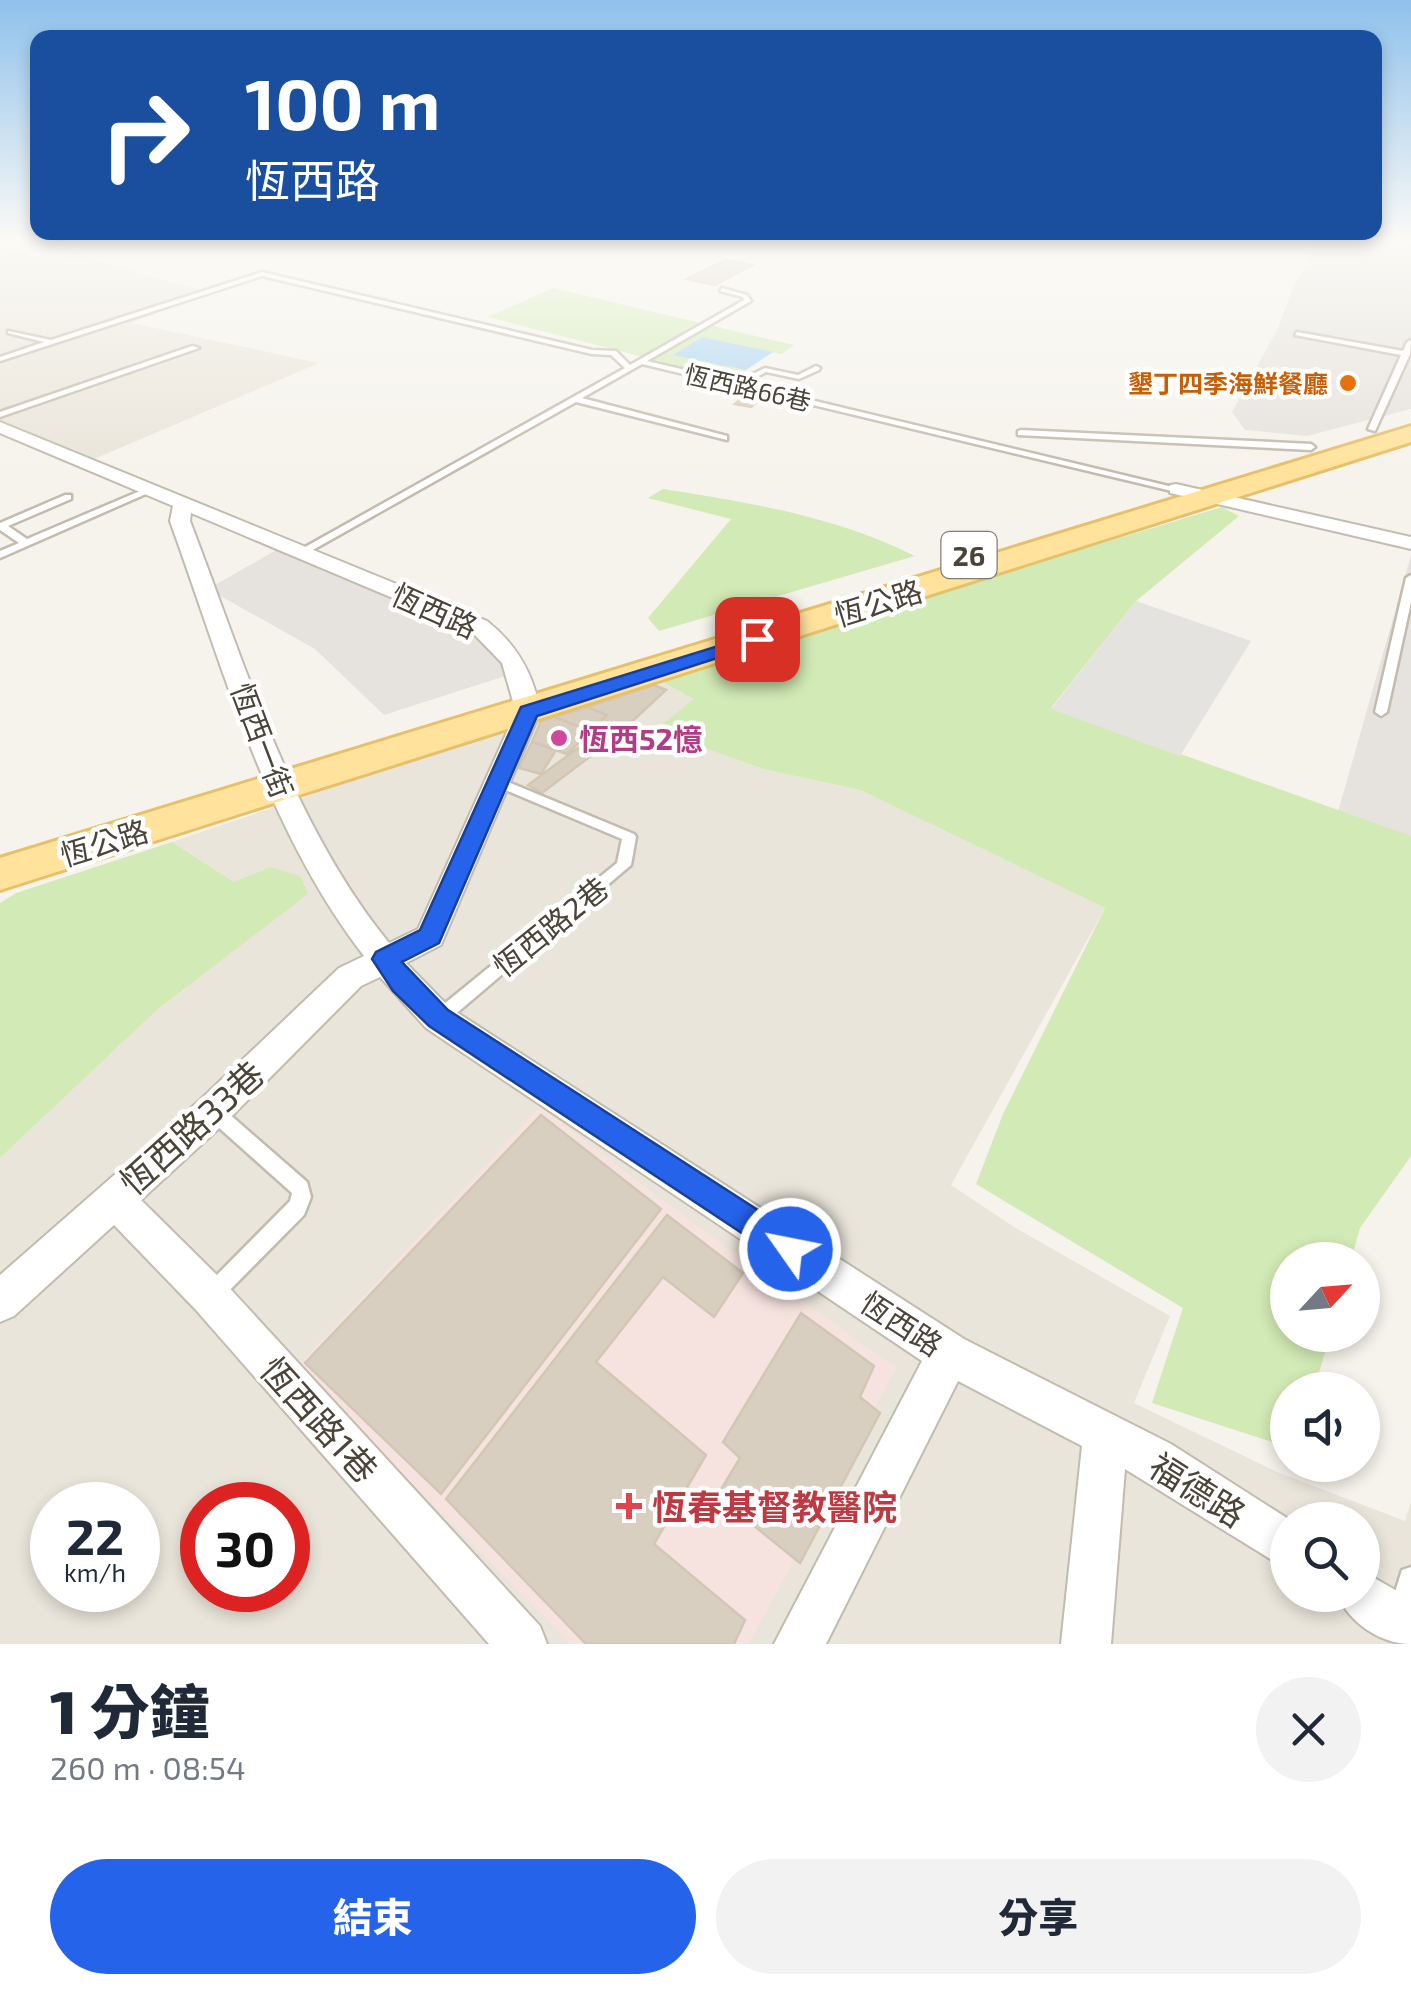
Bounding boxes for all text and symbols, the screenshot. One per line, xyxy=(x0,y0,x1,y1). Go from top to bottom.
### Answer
text: 100 m xyxy=(245,60,440,144)
icon: right xyxy=(80,70,210,200)
text: 恆西路 xyxy=(245,152,380,206)
street label: 恆西路66巷 xyxy=(682,358,814,416)
place label: 墾丁四季海鮮餐廳 xyxy=(1128,368,1328,398)
marker: 墾丁四季海鮮餐廳 xyxy=(1337,372,1359,394)
road number: 26 xyxy=(942,532,996,578)
street label: 恆公路 xyxy=(830,572,926,632)
street label: 恆西路 xyxy=(387,575,483,645)
pin xyxy=(715,597,800,682)
icon: arrive xyxy=(730,612,785,667)
street label: 恆西一街 xyxy=(225,678,301,802)
place label: 恆西52憶 xyxy=(579,720,703,756)
marker: 恆西52憶 xyxy=(548,727,570,749)
street label: 恆公路 xyxy=(56,812,152,872)
street label: 恆西路2巷 xyxy=(485,869,615,983)
street label: 恆西路33巷 xyxy=(110,1052,272,1202)
position arrow xyxy=(738,1197,842,1301)
north arrow xyxy=(1270,1242,1380,1352)
map controls xyxy=(1270,1242,1380,1612)
street label: 恆西路 xyxy=(854,1283,950,1363)
street label: 恆西路1巷 xyxy=(253,1348,387,1490)
button: sound xyxy=(1270,1372,1380,1482)
street label: 福德路 xyxy=(1142,1443,1254,1535)
speed limit sign: 30 xyxy=(180,1482,310,1612)
place label: 恆春基督教醫院 xyxy=(652,1485,897,1527)
marker: 恆春基督教醫院 xyxy=(616,1493,642,1519)
button: search xyxy=(1270,1502,1380,1612)
text: 22 xyxy=(66,1505,124,1565)
text: km/h xyxy=(64,1557,126,1587)
text: 1 分鐘 xyxy=(50,1674,210,1746)
button: close xyxy=(1256,1677,1361,1782)
text: 260 m · 08:54 xyxy=(50,1748,246,1786)
button: 結束 xyxy=(50,1859,696,1974)
button: 分享 xyxy=(716,1859,1361,1974)

